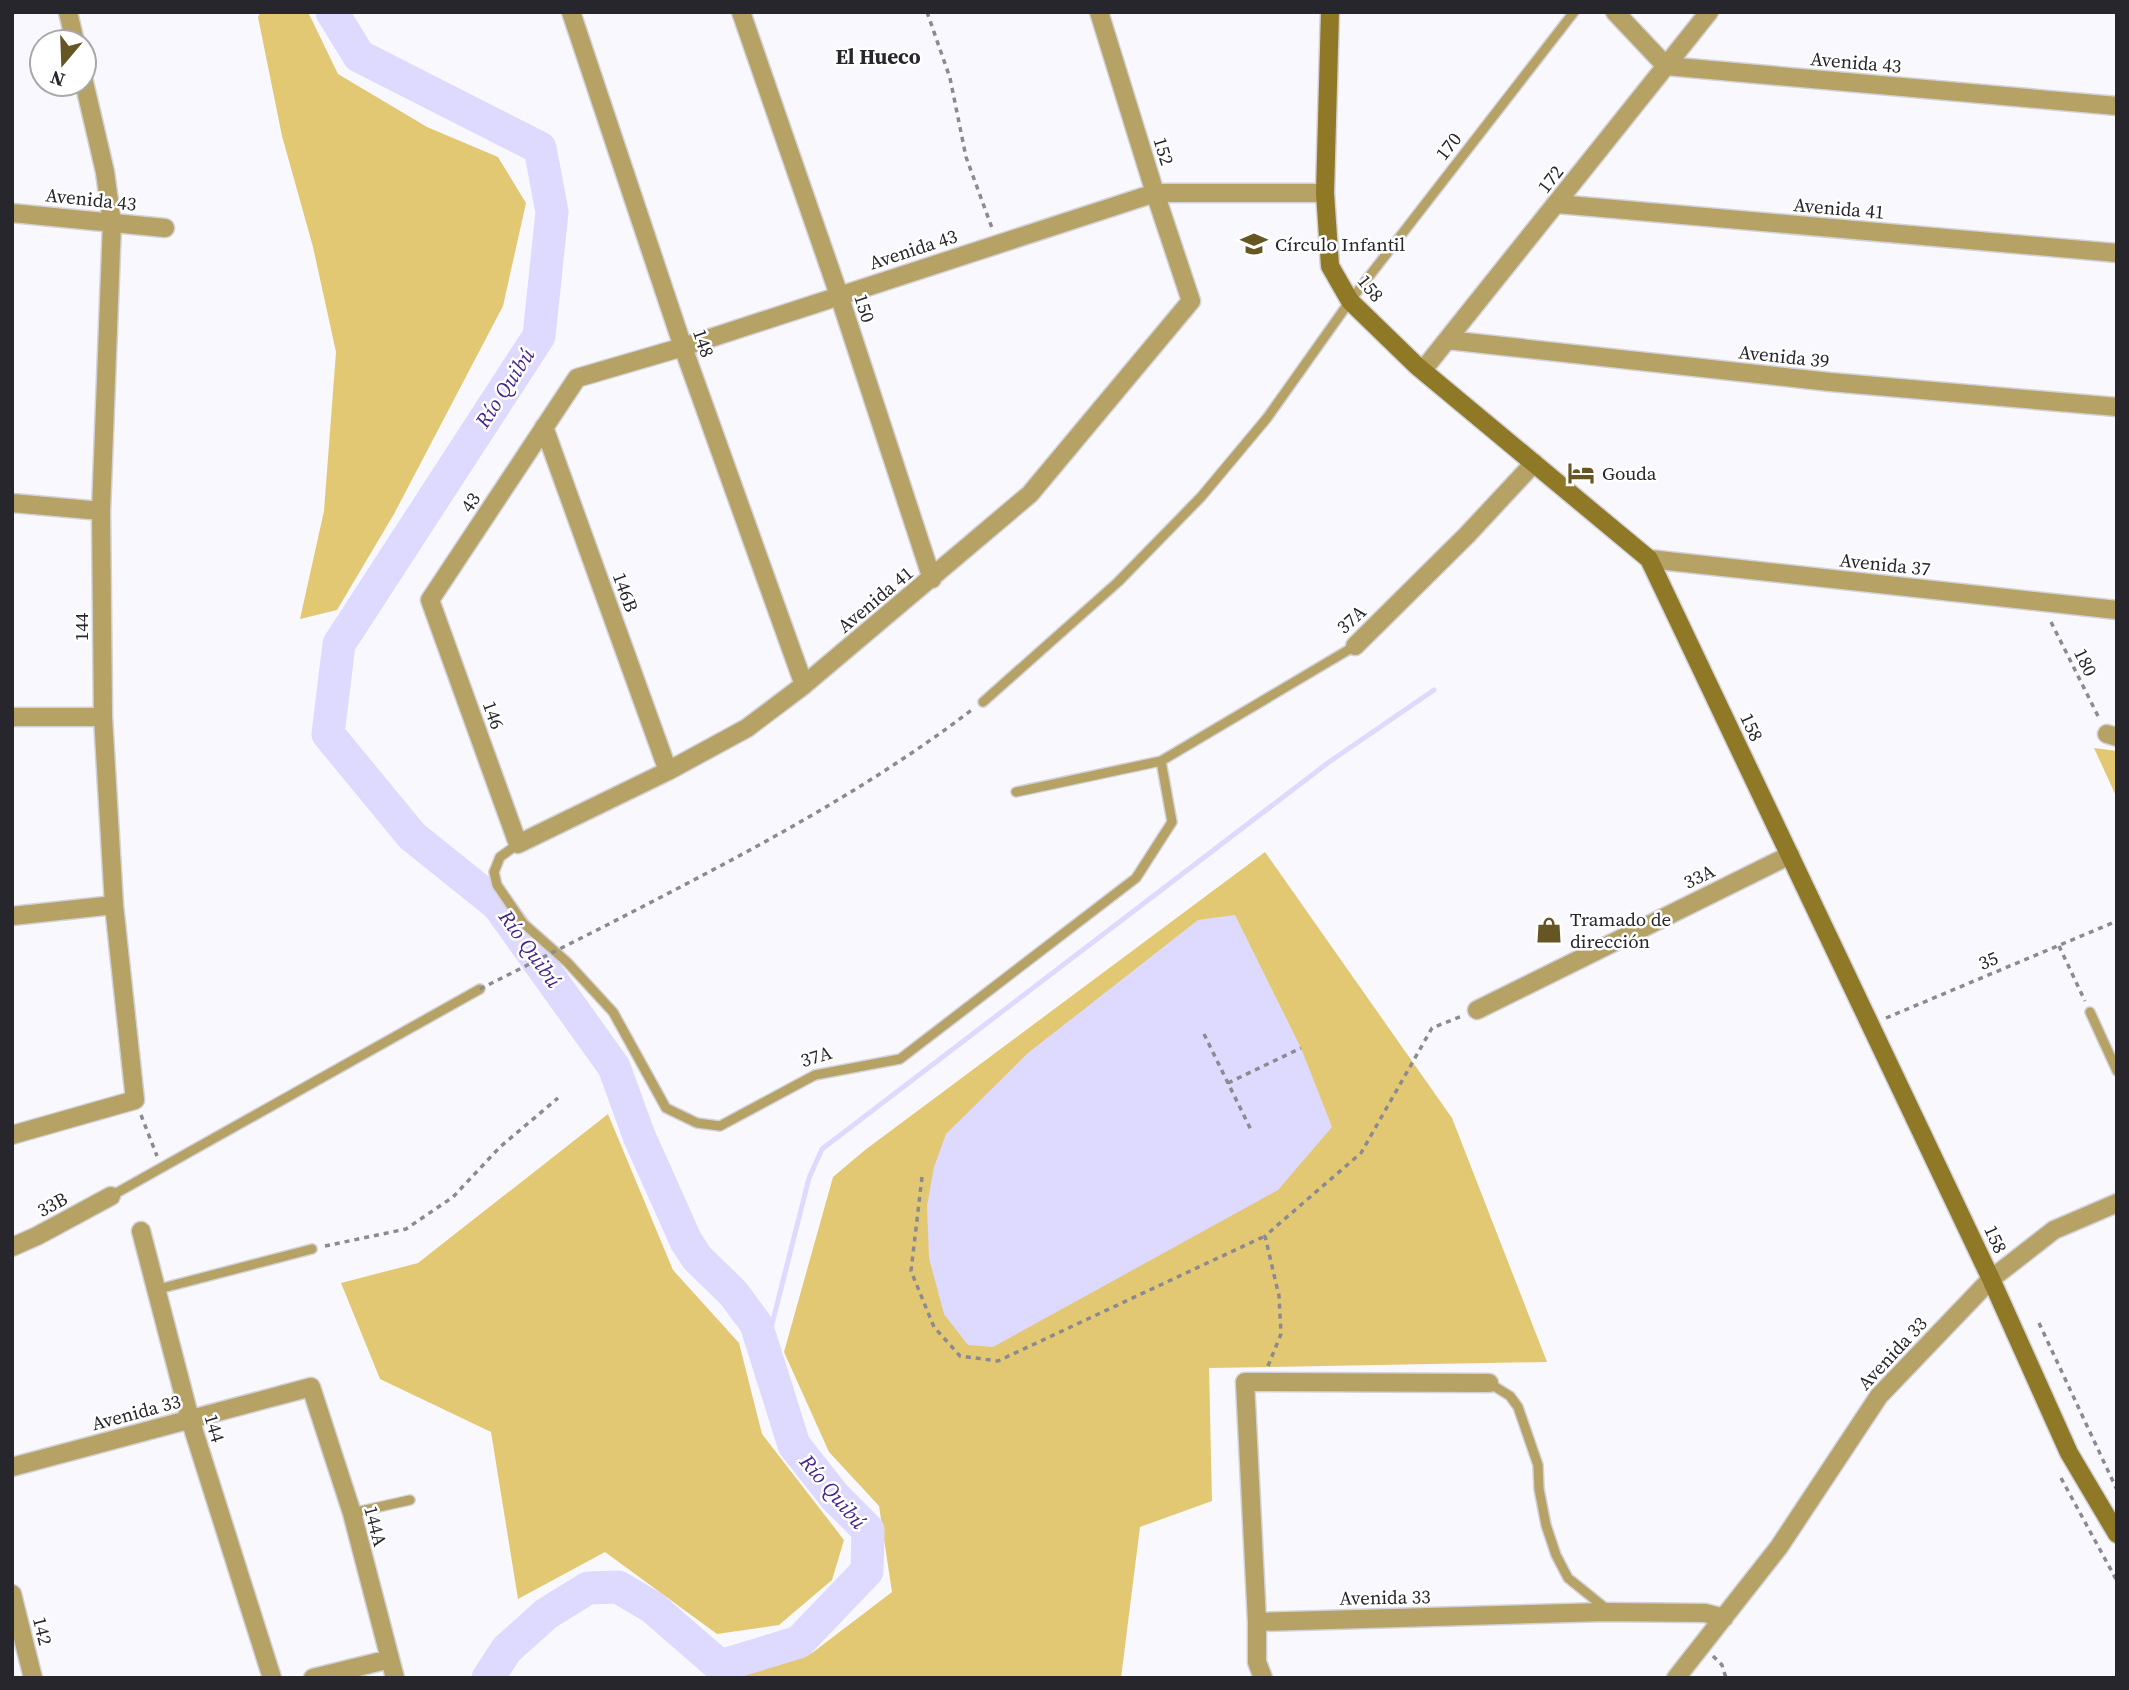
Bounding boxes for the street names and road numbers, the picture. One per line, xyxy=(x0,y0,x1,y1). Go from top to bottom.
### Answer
street label: Avenida 43 xyxy=(1809,45,1903,79)
street label: 170 xyxy=(1429,127,1467,165)
street label: 152 xyxy=(1147,134,1181,168)
street label: 172 xyxy=(1531,160,1569,198)
street label: Avenida 43 xyxy=(44,181,138,217)
street label: Avenida 41 xyxy=(1792,191,1886,225)
street label: Avenida 43 xyxy=(866,223,960,275)
street label: 158 xyxy=(1352,269,1390,307)
street label: 150 xyxy=(848,290,882,326)
street label: 148 xyxy=(687,325,721,361)
street label: Avenida 39 xyxy=(1737,338,1831,374)
street label: 43 xyxy=(454,487,486,517)
street label: Avenida 37 xyxy=(1838,546,1932,582)
street label: Avenida 41 xyxy=(832,560,918,638)
street label: 146B xyxy=(607,569,645,615)
street label: 37A xyxy=(1331,599,1372,639)
street label: 144 xyxy=(68,612,94,641)
street label: 180 xyxy=(2068,643,2104,681)
street label: 146 xyxy=(477,697,511,733)
street label: 158 xyxy=(1734,709,1770,745)
street label: 33A xyxy=(1679,857,1719,895)
street label: 35 xyxy=(1974,944,2002,976)
street label: 37A xyxy=(797,1039,835,1073)
street label: 33B xyxy=(32,1185,72,1223)
street label: 158 xyxy=(1978,1221,2014,1257)
street label: Avenida 33 xyxy=(1851,1311,1933,1395)
street label: Avenida 33 xyxy=(89,1388,183,1436)
street label: 144 xyxy=(198,1411,232,1446)
street label: 144A xyxy=(358,1503,394,1550)
street label: Avenida 33 xyxy=(1339,1583,1431,1611)
street label: 142 xyxy=(27,1614,59,1648)

